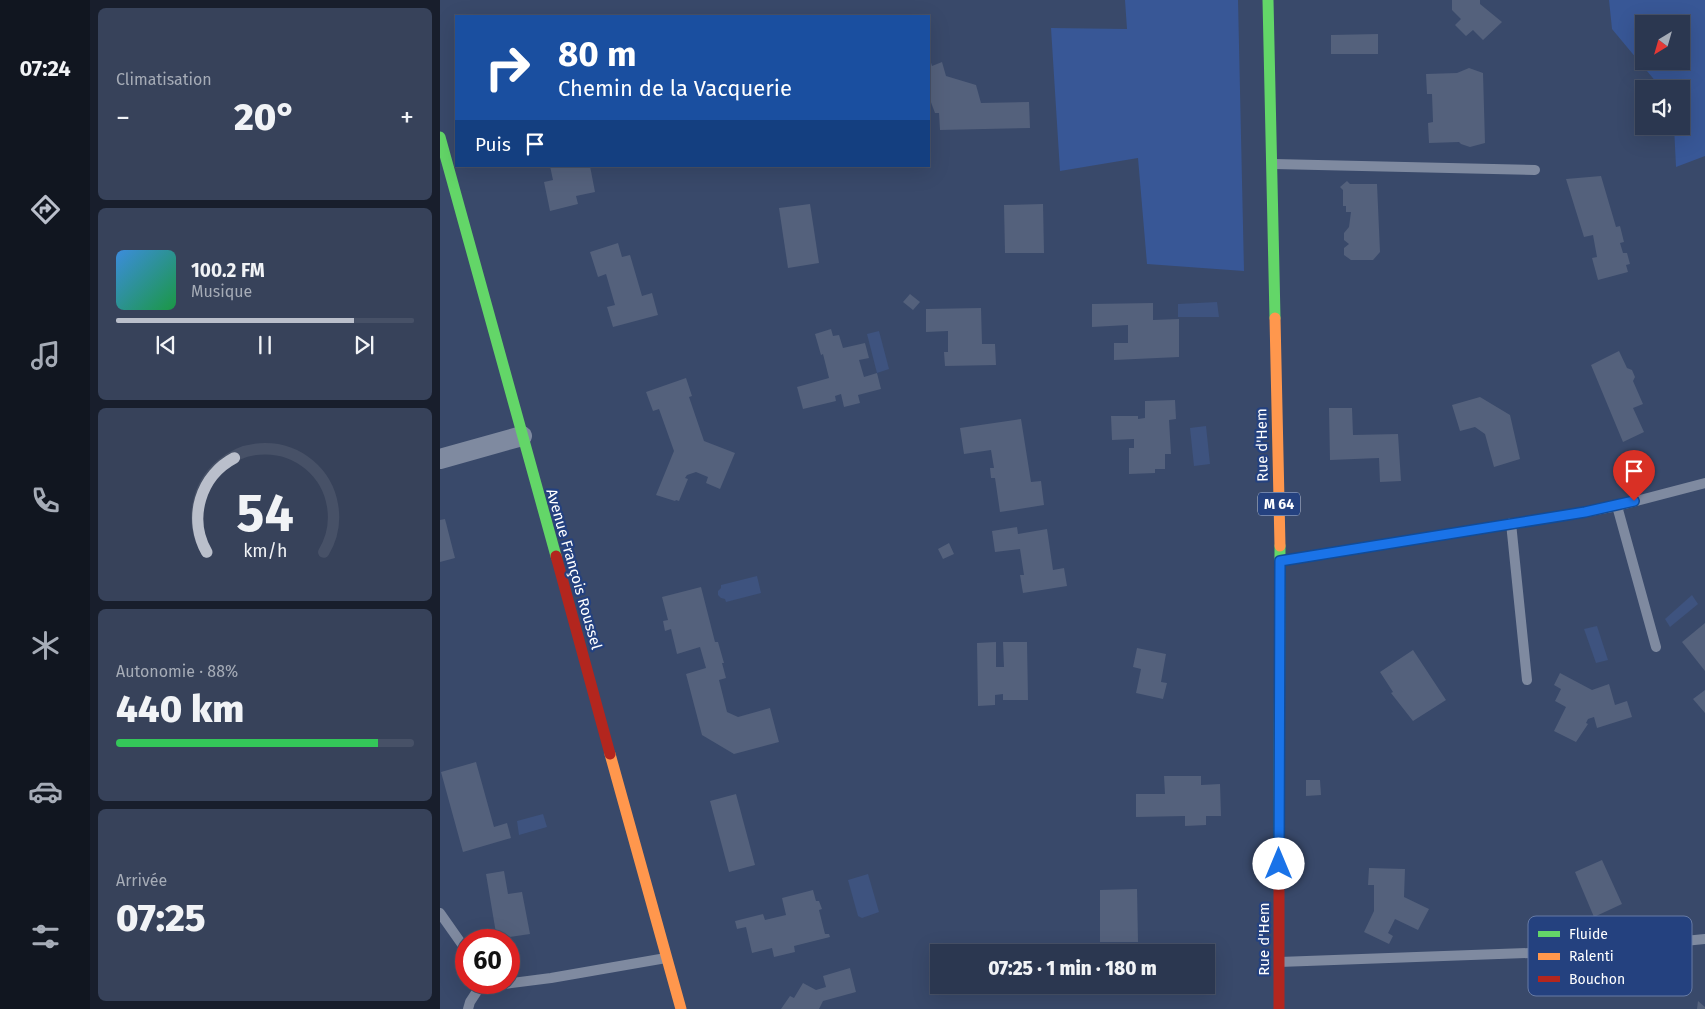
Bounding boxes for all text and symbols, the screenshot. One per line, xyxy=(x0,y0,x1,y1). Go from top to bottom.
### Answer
north arrow xyxy=(1635,15,1690,70)
map controls xyxy=(1635,15,1690,135)
text: 80 m xyxy=(558,33,637,75)
icon: right xyxy=(475,35,540,100)
text: 07:24 xyxy=(19,55,71,82)
text: Climatisation xyxy=(116,70,212,89)
text: Chemin de la Vacquerie xyxy=(558,75,792,102)
button: sound xyxy=(1635,80,1690,135)
text: 20° xyxy=(234,94,296,140)
text: − xyxy=(116,101,130,134)
text: + xyxy=(400,101,414,134)
icon: arrive xyxy=(521,130,549,158)
text: Puis xyxy=(475,133,511,156)
icon: directions xyxy=(28,192,63,227)
text: 100.2 FM xyxy=(191,259,265,282)
text: Musique xyxy=(191,282,252,301)
icon: previous xyxy=(152,331,180,359)
icon: pause xyxy=(251,331,279,359)
icon: next xyxy=(350,331,378,359)
icon: music xyxy=(28,338,63,373)
street label: Rue d'Hem xyxy=(1252,408,1272,482)
pin xyxy=(1613,450,1655,501)
icon: arrive xyxy=(1620,457,1648,485)
text: 54 xyxy=(236,482,294,545)
icon: phone xyxy=(28,483,63,518)
street label: Avenue François Roussel xyxy=(542,487,606,652)
road number: M 64 xyxy=(1258,492,1300,516)
text: km/h xyxy=(243,540,287,562)
icon: climate xyxy=(28,628,63,663)
text: Autonomie · 88% xyxy=(116,662,238,681)
text: 440 km xyxy=(116,686,244,732)
icon: car xyxy=(28,774,63,809)
position arrow xyxy=(1252,837,1304,889)
text: Arrivée xyxy=(116,871,167,890)
text: 07:25 xyxy=(116,895,206,941)
street label: Rue d'Hem xyxy=(1255,902,1273,976)
legend xyxy=(1528,916,1692,996)
icon: filters xyxy=(28,919,63,954)
text: Fluide xyxy=(1569,926,1608,943)
speed limit sign: 60 xyxy=(455,929,520,994)
text: Ralenti xyxy=(1569,948,1614,965)
text: 07:25 · 1 min · 180 m xyxy=(988,957,1157,980)
text: Bouchon xyxy=(1569,971,1625,988)

